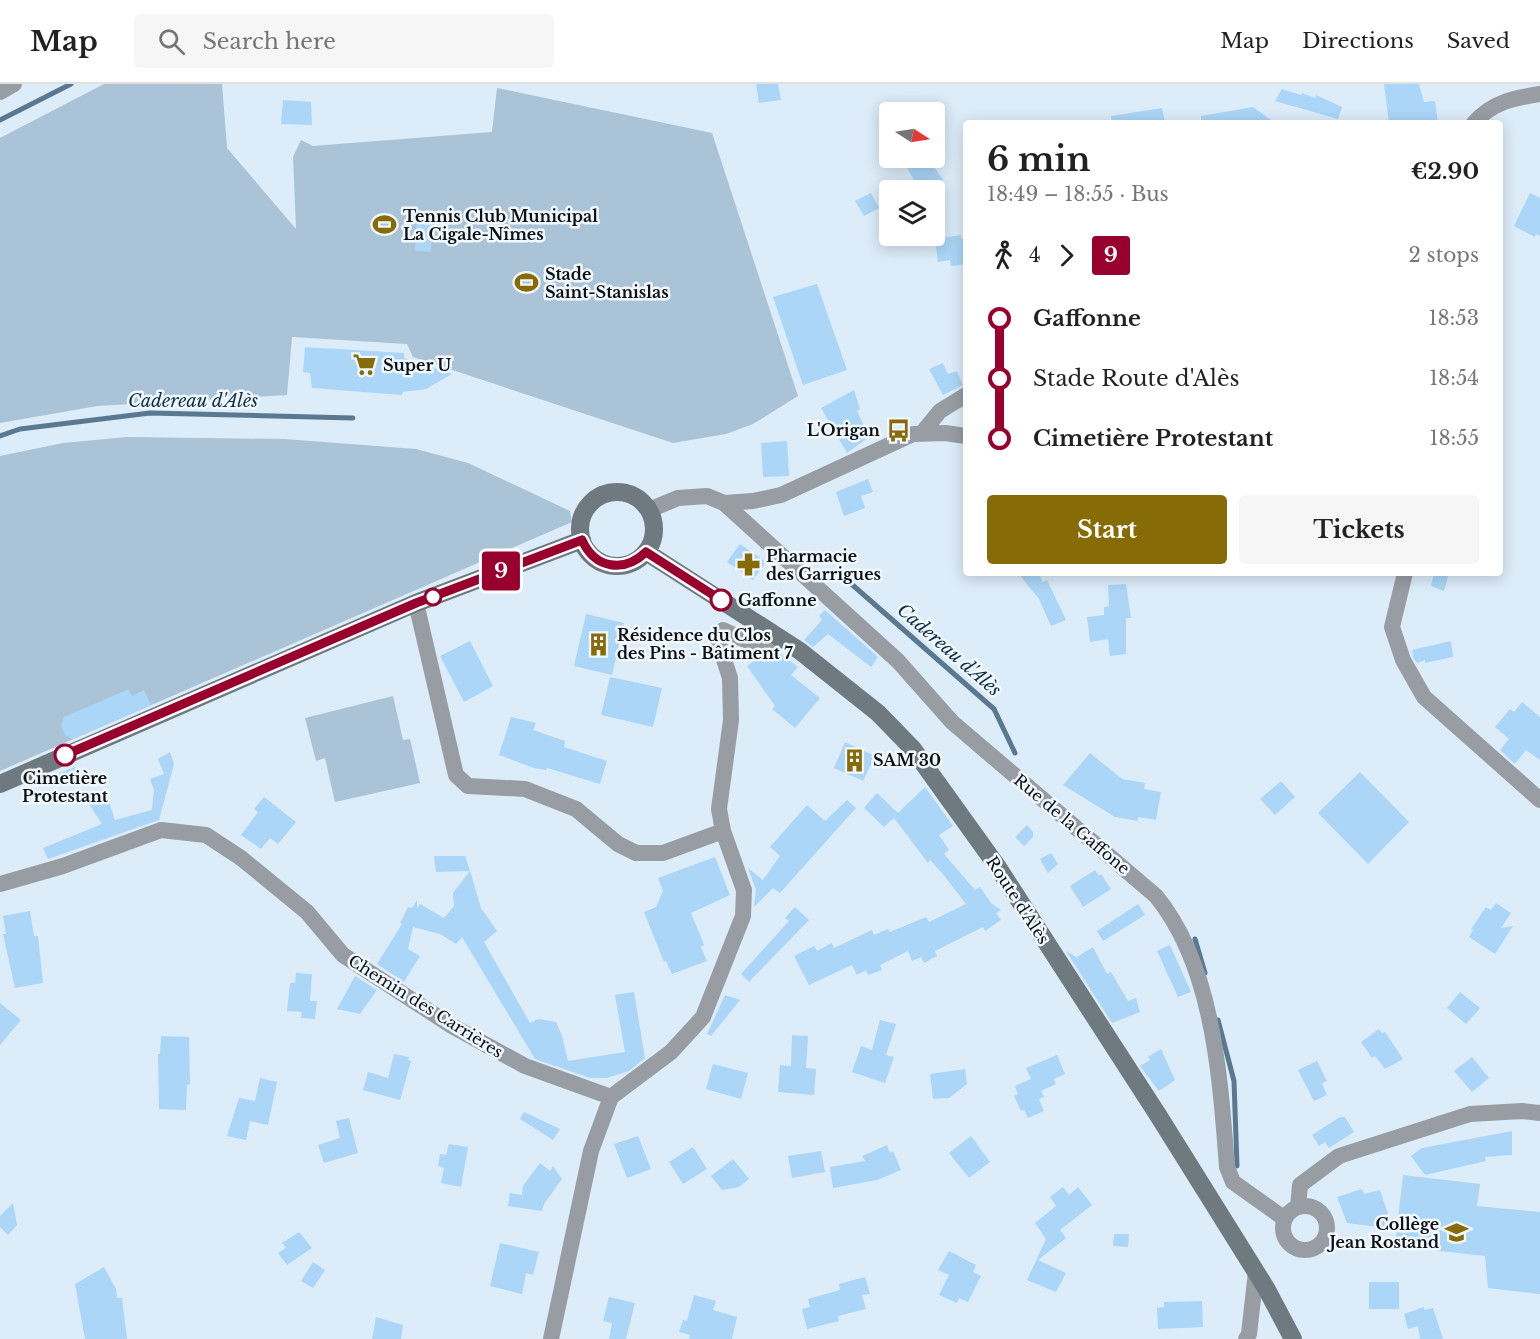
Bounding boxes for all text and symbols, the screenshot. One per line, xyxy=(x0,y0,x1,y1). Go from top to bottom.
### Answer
search box xyxy=(134,14,554,68)
text: Map xyxy=(30,24,98,59)
icon: search xyxy=(155,25,188,58)
text: Search here xyxy=(203,28,336,55)
text: Map xyxy=(1220,28,1269,54)
text: Directions xyxy=(1302,28,1414,54)
text: Saved xyxy=(1447,28,1510,54)
north arrow xyxy=(879,102,945,168)
map controls xyxy=(879,102,945,246)
text: 6 min xyxy=(987,139,1090,180)
text: €2.90 xyxy=(1411,158,1479,185)
button: layers xyxy=(879,180,945,246)
text: 18:49 – 18:55 · Bus xyxy=(987,182,1169,206)
place label: Tennis Club Municipal La Cigale-Nîmes xyxy=(403,206,598,244)
sports icon: Tennis Club Municipal La Cigale-Nîmes xyxy=(372,212,398,238)
icon: walk xyxy=(987,239,1020,272)
icon: forward xyxy=(1050,239,1083,272)
text: 9 xyxy=(1104,242,1118,268)
text: 4 xyxy=(1029,243,1041,267)
text: 2 stops xyxy=(1409,243,1479,267)
place label: Stade Saint-Stanislas xyxy=(545,264,669,302)
sports icon: Stade Saint-Stanislas xyxy=(514,270,540,296)
text: Gaffonne xyxy=(1033,305,1141,332)
text: 18:53 xyxy=(1429,306,1479,330)
supermarket icon: Super U xyxy=(352,352,378,378)
place label: Super U xyxy=(383,355,451,375)
text: Stade Route d'Alès xyxy=(1033,365,1240,392)
text: 18:54 xyxy=(1429,366,1479,390)
water label: Cadereau d'Alès xyxy=(128,390,258,412)
bus stop icon: L'Origan xyxy=(885,417,911,443)
place label: L'Origan xyxy=(807,420,880,440)
text: Cimetière Protestant xyxy=(1033,425,1273,452)
text: 18:55 xyxy=(1430,426,1479,450)
button: Start xyxy=(987,495,1227,564)
button: Tickets xyxy=(1239,495,1479,564)
place label: Pharmacie des Garrigues xyxy=(766,546,881,584)
line badge: 9 xyxy=(482,552,520,590)
pharmacy icon: Pharmacie des Garrigues xyxy=(735,552,761,578)
text: 9 xyxy=(494,558,508,584)
unlabelled marker xyxy=(424,588,442,606)
marker: Gaffonne xyxy=(710,589,732,611)
place label: Gaffonne xyxy=(738,590,817,610)
water label: Cadereau d'Alès xyxy=(893,599,1005,701)
place label: Résidence du Clos des Pins - Bâtiment 7 xyxy=(617,625,793,663)
building icon: Résidence du Clos des Pins - Bâtiment 7 xyxy=(586,631,612,657)
marker: Cimetière Protestant xyxy=(54,744,76,766)
building icon: SAM 30 xyxy=(842,747,868,773)
place label: SAM 30 xyxy=(873,750,941,770)
place label: Cimetière Protestant xyxy=(22,768,109,806)
street label: Rue de la Gaffone xyxy=(1010,770,1134,878)
street label: Route d'Alès xyxy=(982,852,1054,948)
street label: Chemin des Carrières xyxy=(345,950,507,1062)
place label: Collège Jean Rostand xyxy=(1326,1214,1439,1252)
school or university icon: Collège Jean Rostand xyxy=(1444,1220,1470,1246)

